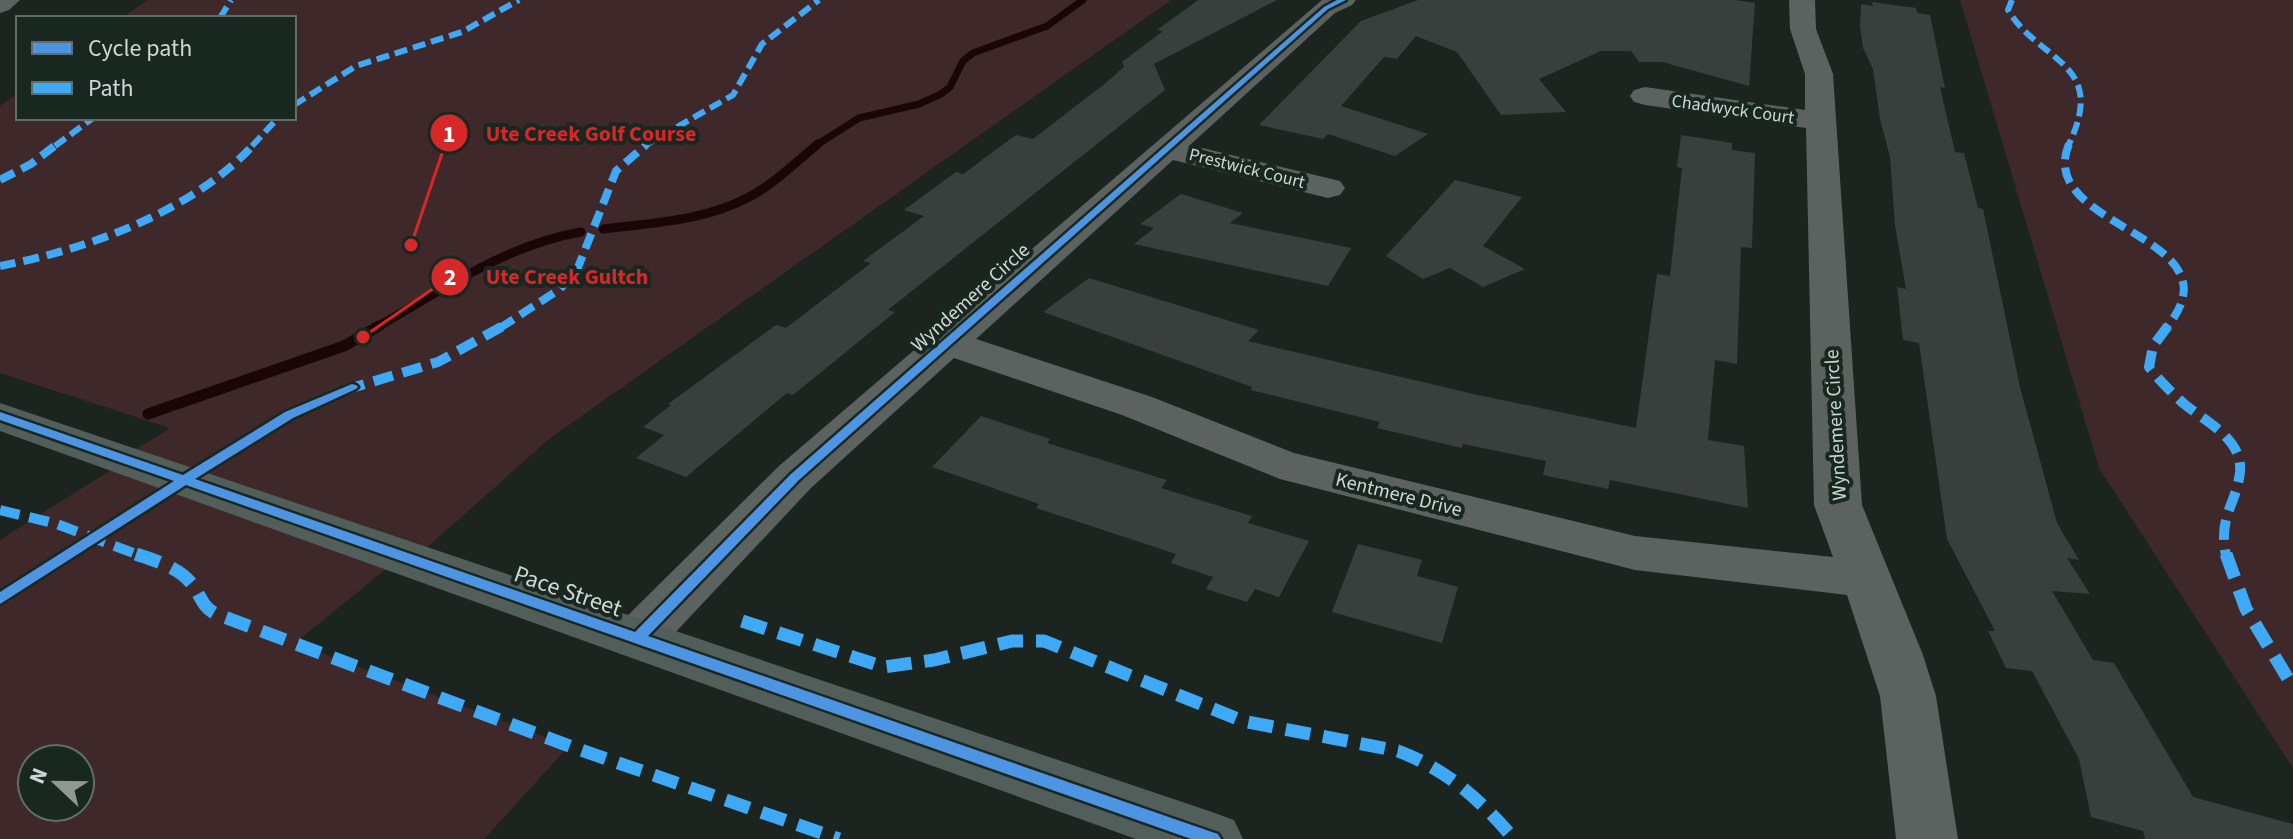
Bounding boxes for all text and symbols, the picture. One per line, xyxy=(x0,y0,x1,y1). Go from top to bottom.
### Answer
legend xyxy=(16,16,296,120)
text: Cycle path xyxy=(88,31,192,66)
text: Path xyxy=(88,71,134,106)
street label: Chadwyck Court xyxy=(1670,89,1796,130)
callout: Ute Creek Golf Course xyxy=(429,110,712,156)
text: 1 xyxy=(443,117,455,152)
text: Ute Creek Golf Course xyxy=(486,118,696,150)
street label: Prestwick Court xyxy=(1186,142,1307,195)
street label: Wyndemere Circle xyxy=(905,237,1036,359)
callout: Ute Creek Gultch xyxy=(430,254,665,300)
text: 2 xyxy=(444,260,456,295)
text: Ute Creek Gultch xyxy=(486,261,648,293)
street label: Wyndemere Circle xyxy=(1818,349,1854,501)
street label: Kentmere Drive xyxy=(1333,466,1465,524)
street label: Pace Street xyxy=(509,557,626,626)
north arrow xyxy=(16,743,96,823)
text: N xyxy=(21,763,56,789)

